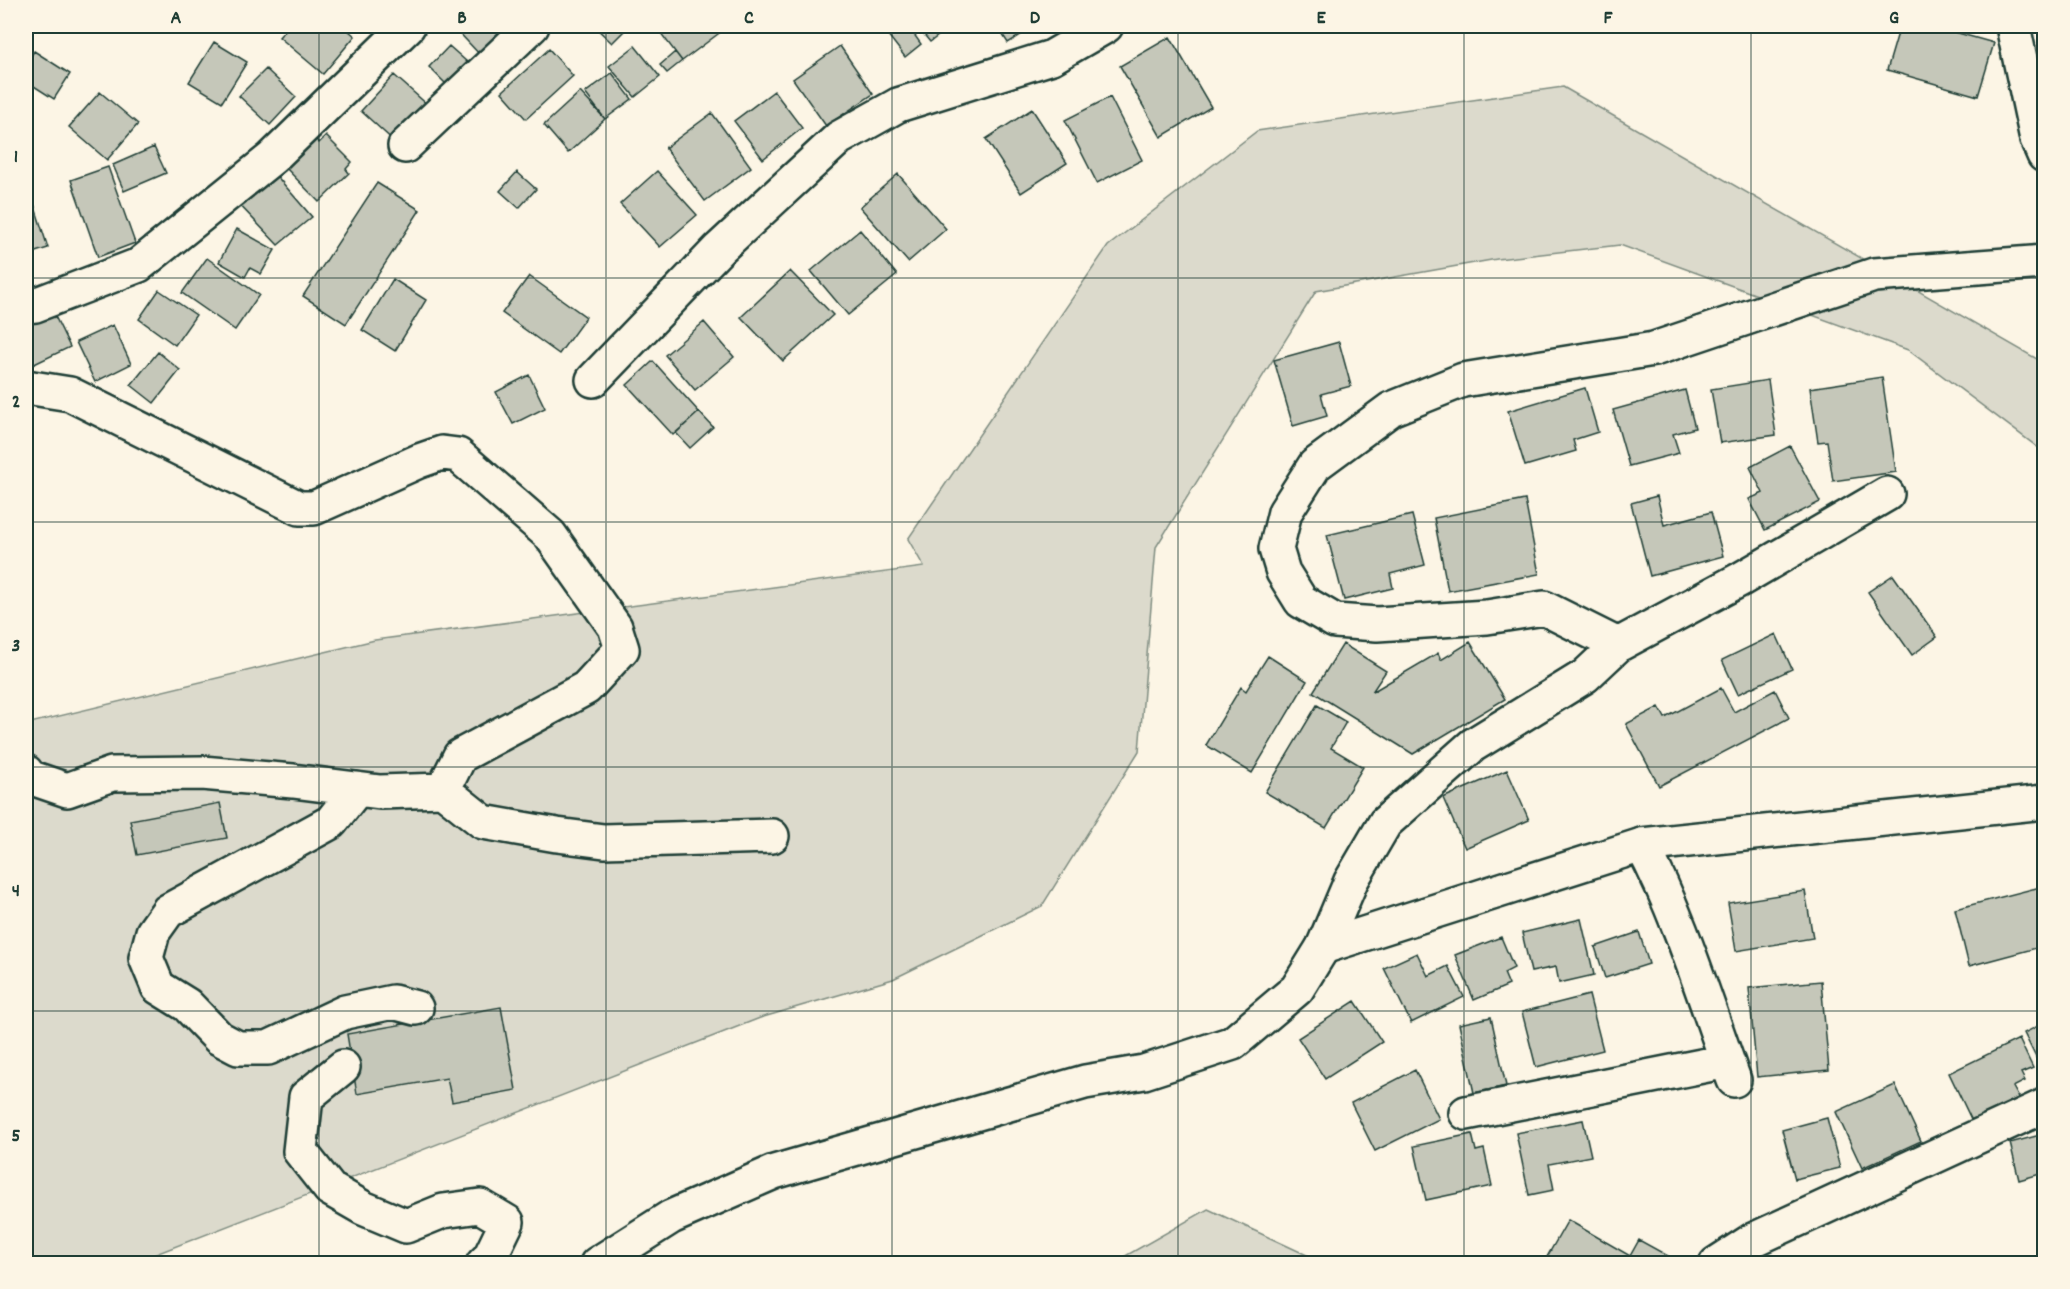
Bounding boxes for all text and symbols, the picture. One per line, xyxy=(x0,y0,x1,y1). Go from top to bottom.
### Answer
text: A xyxy=(171,5,182,33)
text: B xyxy=(457,5,467,33)
text: C xyxy=(744,5,754,33)
text: D xyxy=(1030,5,1041,33)
text: E xyxy=(1316,5,1326,33)
text: F xyxy=(1604,5,1614,33)
text: G xyxy=(1889,5,1899,33)
text: 1 xyxy=(14,144,18,172)
text: 2 xyxy=(12,389,20,417)
text: 3 xyxy=(12,633,20,661)
text: 4 xyxy=(12,878,20,906)
text: 5 xyxy=(11,1123,21,1151)

